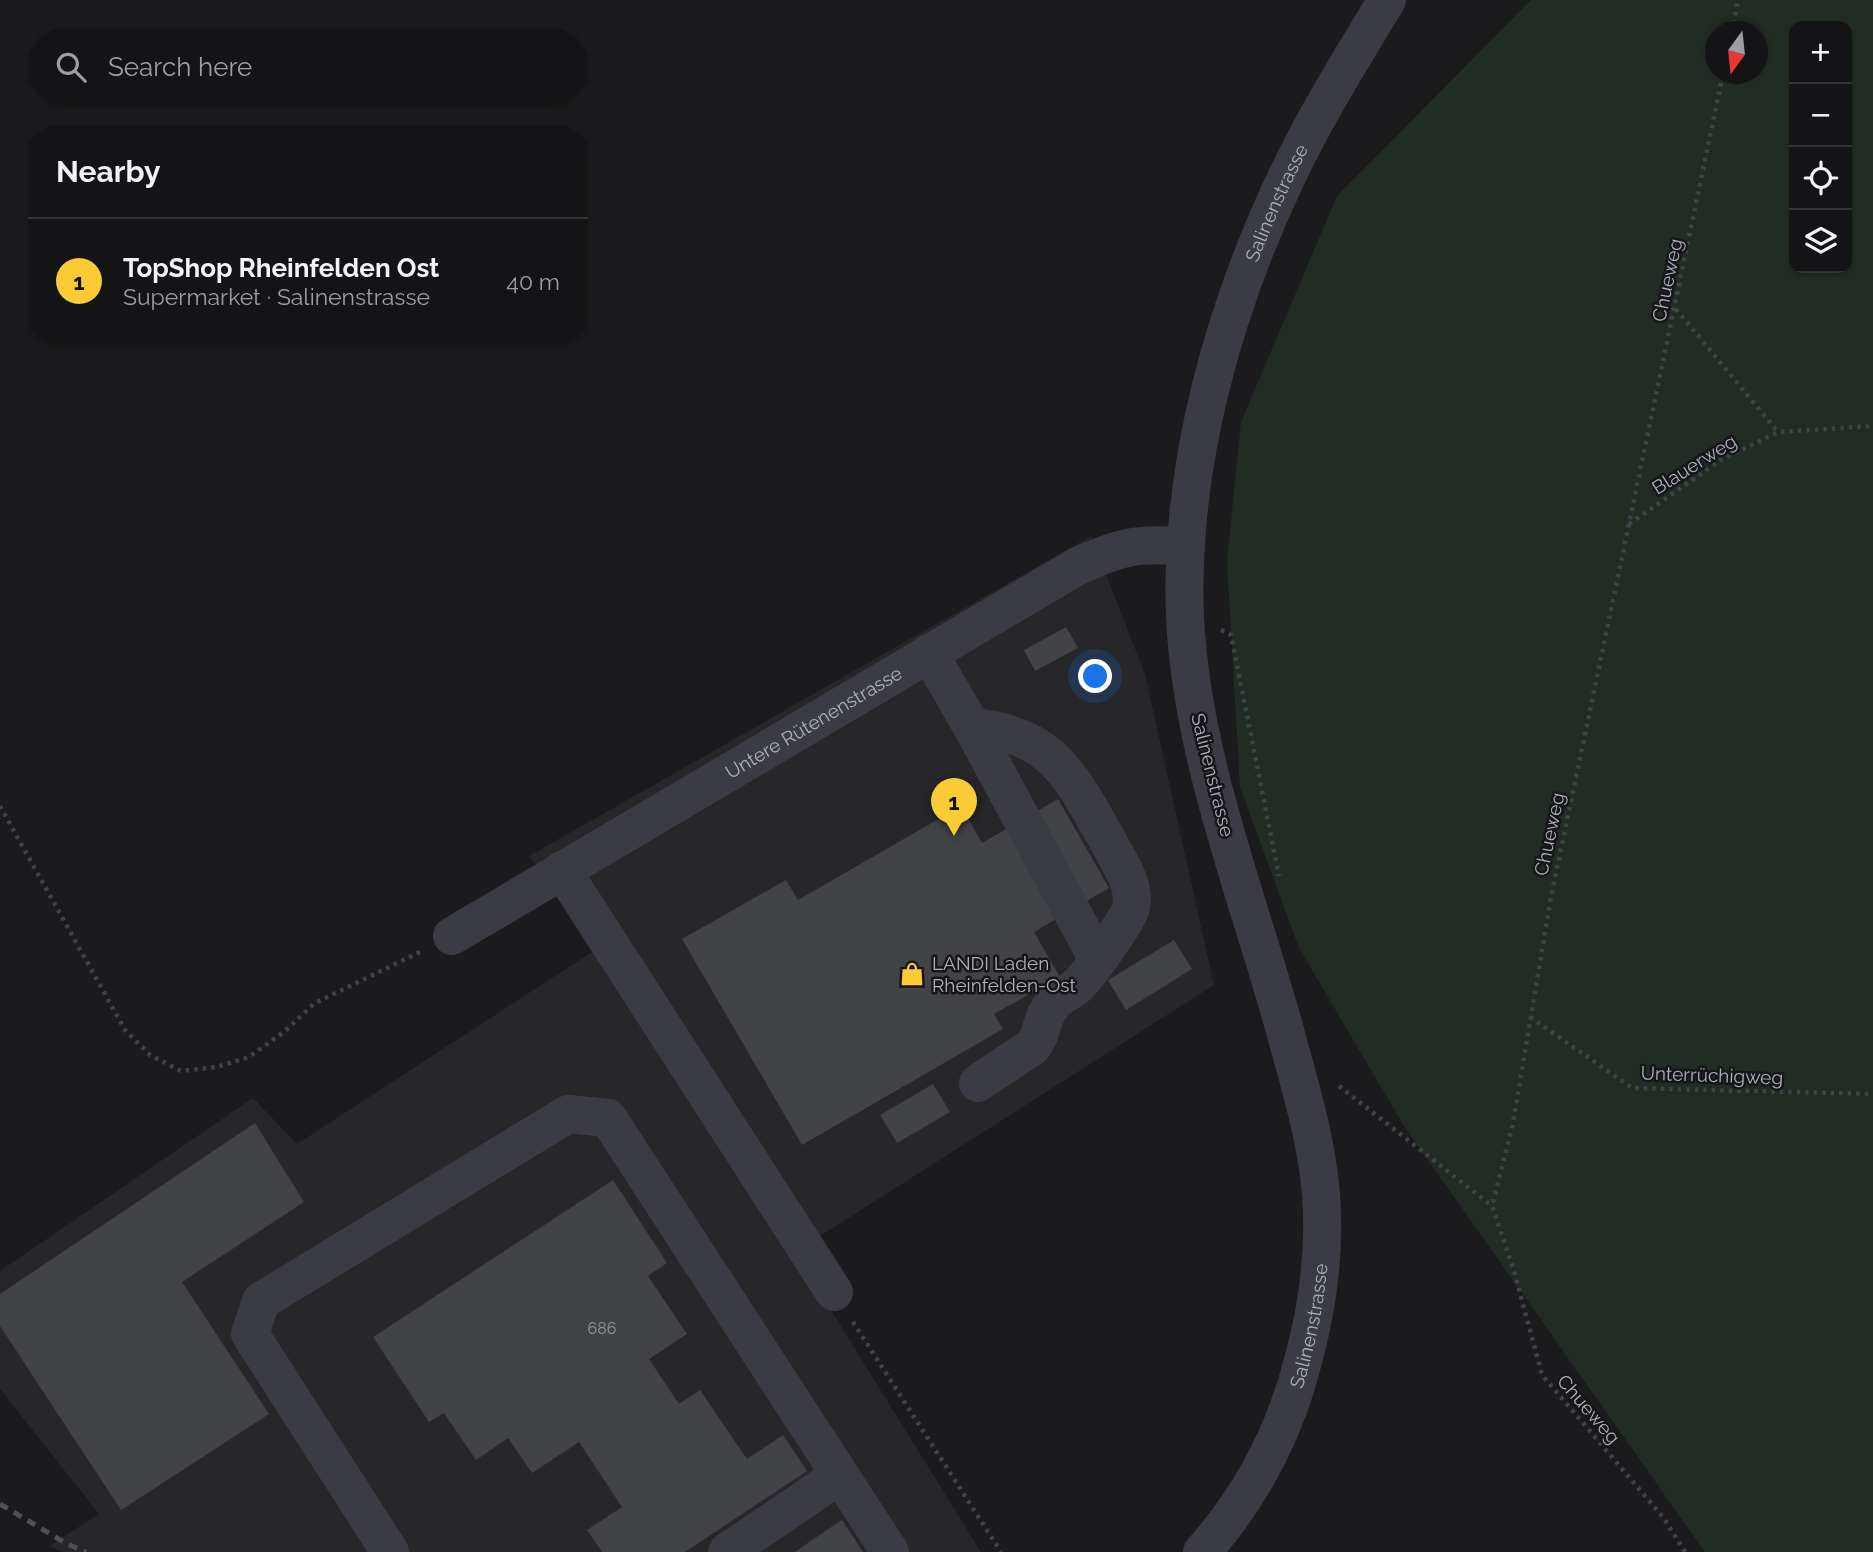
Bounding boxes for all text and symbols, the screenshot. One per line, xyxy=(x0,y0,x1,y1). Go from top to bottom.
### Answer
north arrow xyxy=(1705,21,1768,84)
map controls xyxy=(1789,21,1852,273)
button: + xyxy=(1789,21,1852,84)
search box xyxy=(28,28,588,105)
icon: search xyxy=(52,48,90,86)
text: Search here xyxy=(108,52,252,82)
button: − xyxy=(1789,84,1852,147)
street label: Salinenstrasse xyxy=(1240,140,1312,265)
button: locate xyxy=(1789,147,1852,210)
text: Nearby xyxy=(56,154,160,189)
button: layers xyxy=(1789,210,1852,273)
street label: Chueweg xyxy=(1647,236,1687,324)
text: TopShop Rheinfelden Ost xyxy=(123,253,439,283)
text: 1 xyxy=(73,268,85,295)
text: 40 m xyxy=(506,268,560,295)
text: Supermarket · Salinenstrasse xyxy=(123,283,430,310)
street label: Blauerweg xyxy=(1648,429,1740,499)
your location xyxy=(1078,659,1112,693)
street label: Untere Rütenenstrasse xyxy=(721,662,906,783)
street label: Salinenstrasse xyxy=(1187,711,1239,839)
pin: 1 xyxy=(931,778,977,836)
street label: Chueweg xyxy=(1529,790,1569,878)
place label: LANDI Laden Rheinfelden-Ost xyxy=(932,952,1076,996)
shop icon: LANDI Laden Rheinfelden-Ost xyxy=(898,960,926,988)
street label: Unterrüchigweg xyxy=(1640,1062,1784,1088)
street label: Salinenstrasse xyxy=(1285,1262,1331,1391)
house number: 686 xyxy=(588,1319,616,1338)
street label: Chueweg xyxy=(1553,1370,1625,1448)

